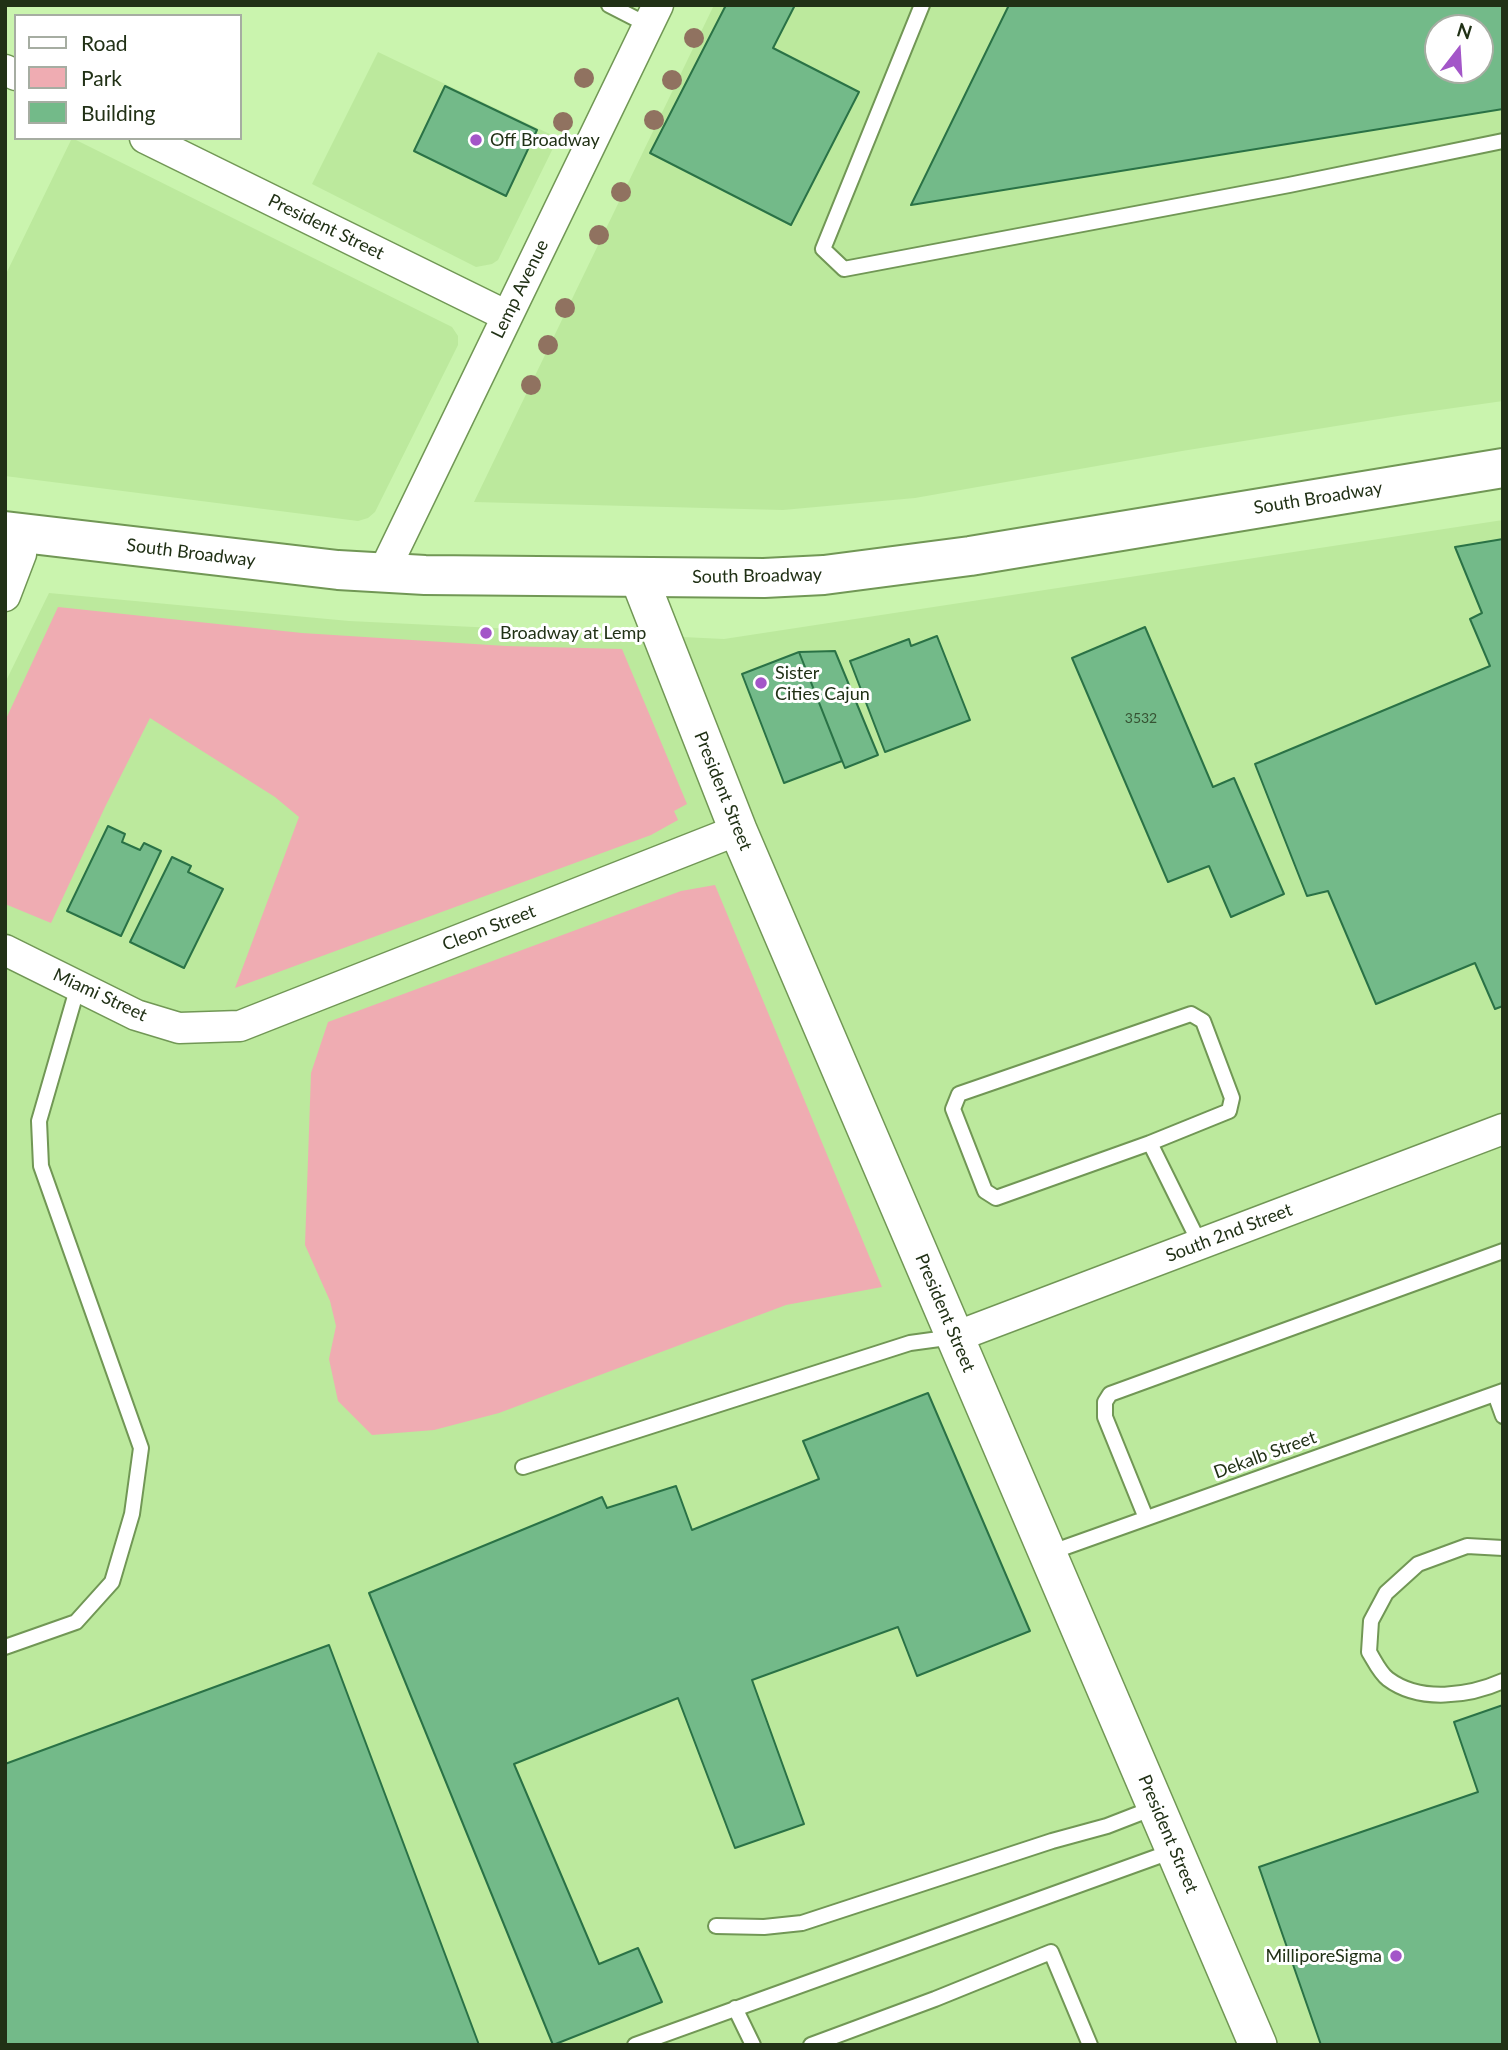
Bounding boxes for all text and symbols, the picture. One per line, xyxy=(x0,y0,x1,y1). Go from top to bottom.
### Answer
legend xyxy=(14,14,242,140)
north arrow xyxy=(1424,14,1494,84)
text: N xyxy=(1454,17,1475,43)
text: Road xyxy=(81,30,128,55)
text: Park xyxy=(81,65,122,90)
text: Building xyxy=(81,100,156,125)
place label: Off Broadway xyxy=(490,129,600,151)
marker: Off Broadway xyxy=(468,132,484,148)
street label: President Street xyxy=(264,190,388,264)
street label: Lemp Avenue xyxy=(487,236,553,342)
street label: South Broadway xyxy=(1252,477,1384,519)
street label: South Broadway xyxy=(125,534,257,572)
street label: South Broadway xyxy=(692,564,822,588)
place label: Broadway at Lemp xyxy=(500,622,646,644)
marker: Broadway at Lemp xyxy=(478,625,494,641)
place label: Sister Cities Cajun xyxy=(775,662,870,704)
marker: Sister Cities Cajun xyxy=(753,675,769,691)
house number: 3532 xyxy=(1125,710,1157,726)
street label: President Street xyxy=(689,728,757,854)
street label: Cleon Street xyxy=(439,900,539,956)
street label: Miami Street xyxy=(50,964,150,1026)
street label: South 2nd Street xyxy=(1163,1199,1295,1267)
street label: President Street xyxy=(910,1251,980,1375)
street label: Dekalb Street xyxy=(1211,1426,1319,1484)
street label: President Street xyxy=(1133,1772,1203,1896)
place label: MilliporeSigma xyxy=(1265,1945,1382,1967)
marker: MilliporeSigma xyxy=(1388,1948,1404,1964)

